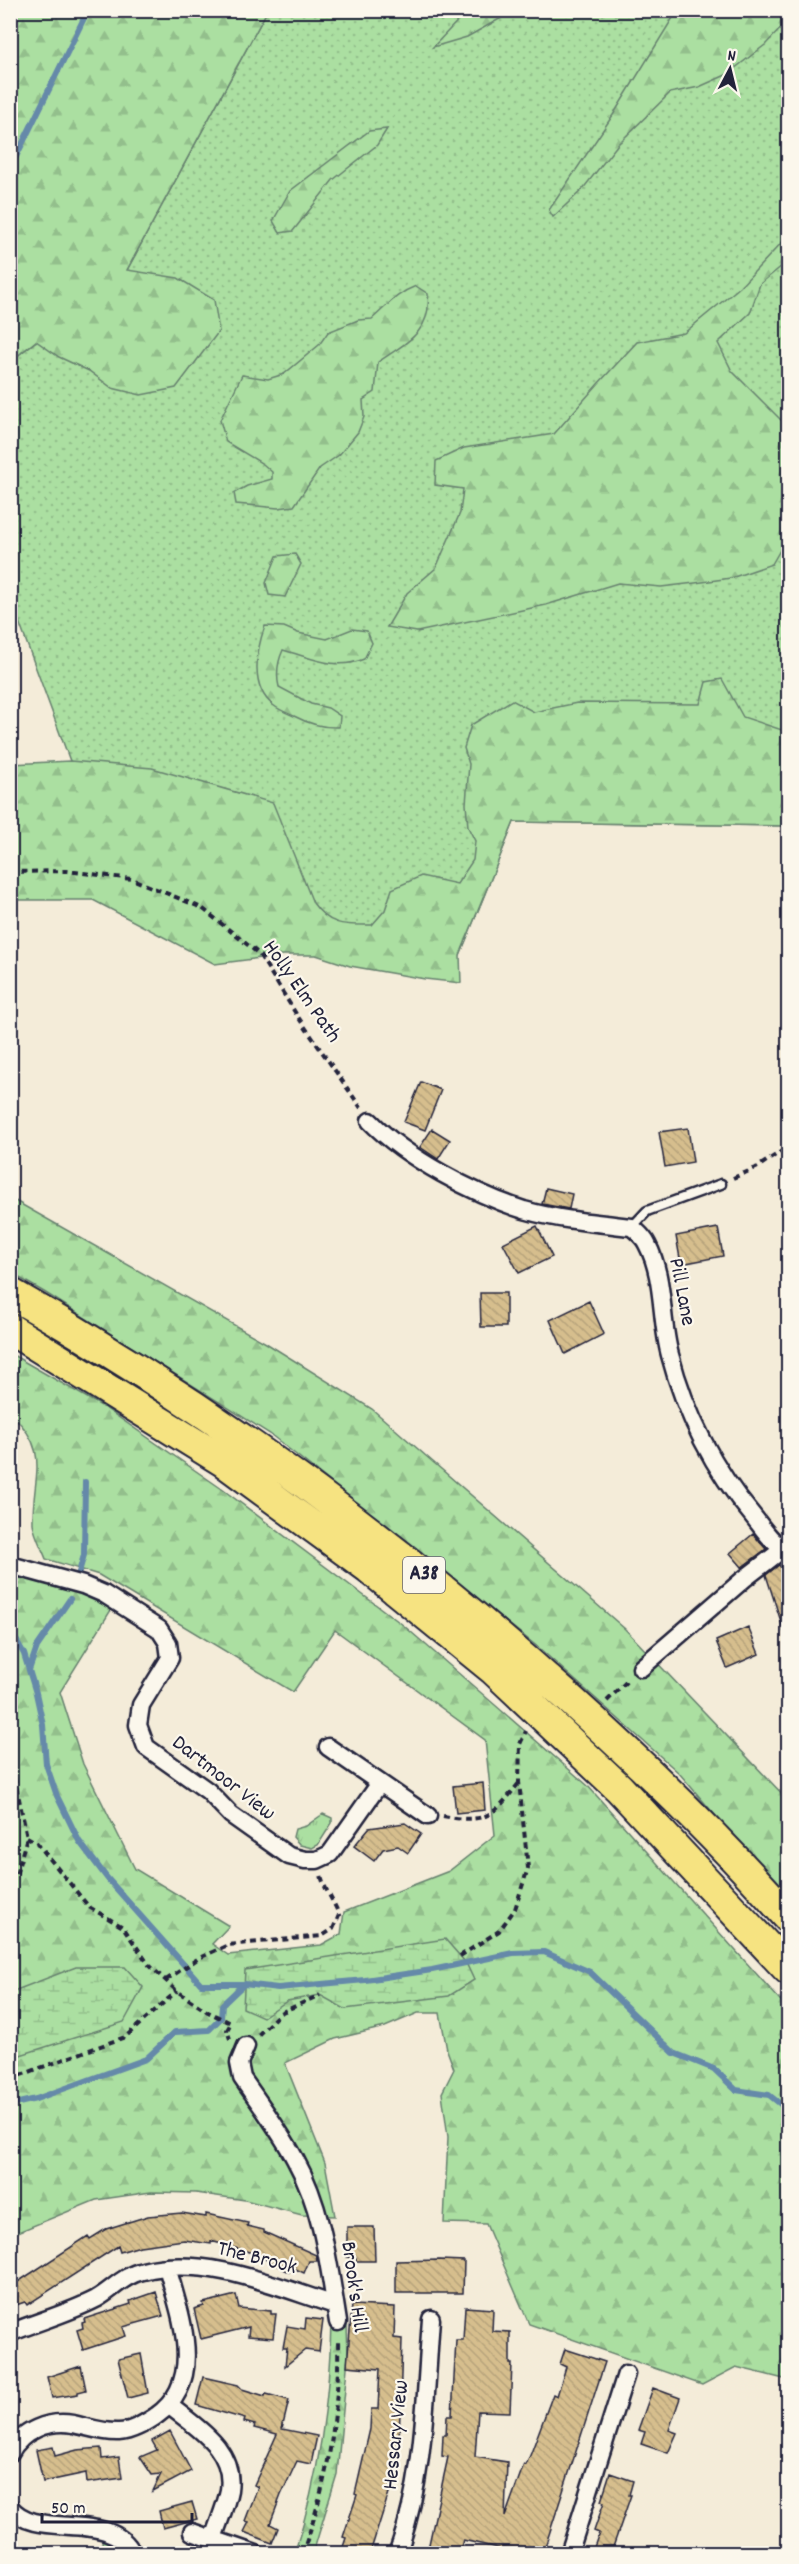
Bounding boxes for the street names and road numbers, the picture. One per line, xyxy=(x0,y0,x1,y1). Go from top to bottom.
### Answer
street label: Holly Elm Path xyxy=(254,934,348,1050)
street label: Pill Lane xyxy=(659,1255,703,1329)
road number: A38 xyxy=(403,1557,445,1593)
street label: Dartmoor View xyxy=(164,1729,282,1829)
street label: The Brook xyxy=(214,2234,300,2284)
street label: Brook's Hill xyxy=(331,2239,375,2335)
street label: Hessary View xyxy=(376,2379,418,2491)

